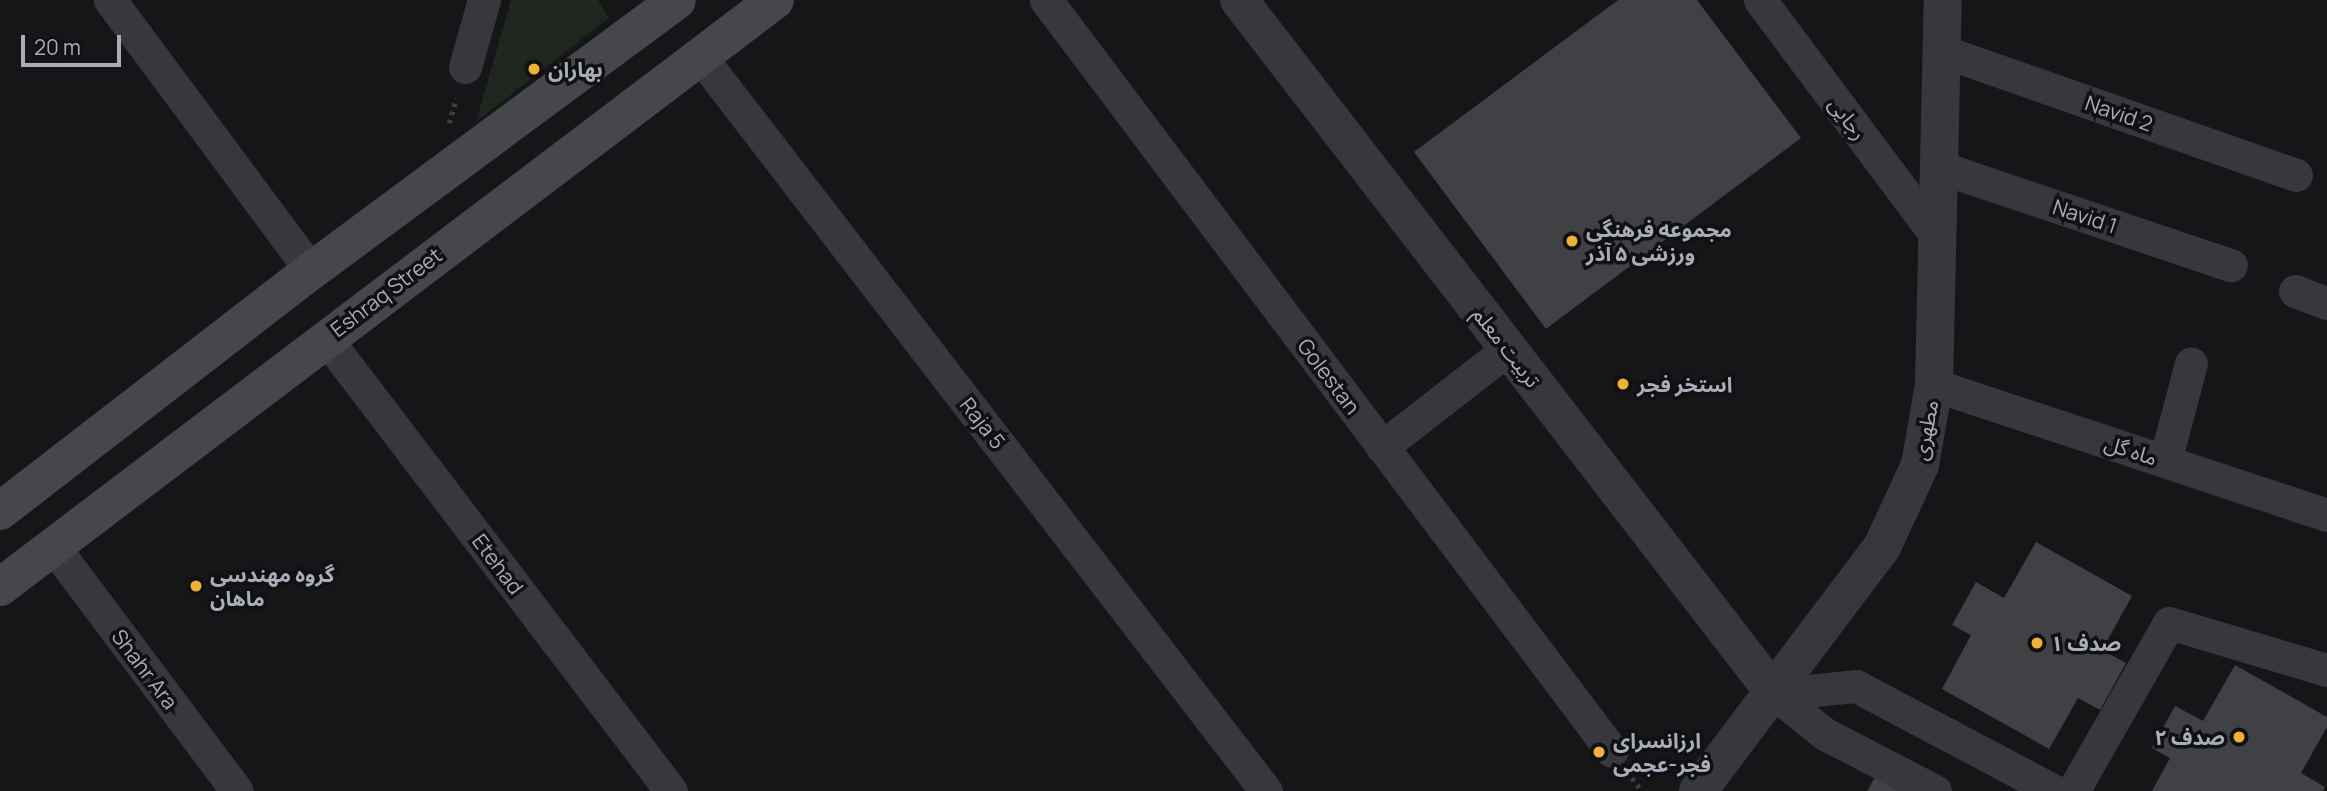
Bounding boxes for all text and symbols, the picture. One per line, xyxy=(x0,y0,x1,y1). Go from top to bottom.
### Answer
scale bar xyxy=(24,21,124,65)
text: 20 m xyxy=(34,33,81,61)
place label: بهاران xyxy=(548,56,603,82)
marker: بهاران xyxy=(526,61,542,77)
street label: Navid 2 xyxy=(2082,90,2156,136)
street label: رجایی xyxy=(1824,92,1872,144)
street label: Navid 1 xyxy=(2050,194,2120,238)
place label: مجموعه فرهنگی ورزشی ۵ آذر xyxy=(1586,216,1732,266)
marker: مجموعه فرهنگی ورزشی ۵ آذر xyxy=(1564,233,1580,249)
street label: Eshraq Street xyxy=(325,242,447,342)
street label: تربیت معلم xyxy=(1468,302,1546,392)
street label: Golestan xyxy=(1292,333,1366,419)
place label: استخر فجر xyxy=(1637,371,1732,397)
marker: استخر فجر xyxy=(1615,376,1631,392)
street label: Raja 5 xyxy=(955,392,1011,454)
street label: مطهری xyxy=(1907,398,1943,462)
street label: ماه گل xyxy=(2102,430,2160,470)
street label: Etehad xyxy=(467,529,529,599)
place label: گروه مهندسی ماهان xyxy=(210,561,335,611)
marker: گروه مهندسی ماهان xyxy=(188,578,204,594)
street label: Shahr Ara xyxy=(107,624,183,714)
place label: صدف ۱ xyxy=(2051,630,2121,656)
marker: صدف ۱ xyxy=(2029,635,2045,651)
place label: صدف ۲ xyxy=(2155,724,2225,750)
place label: ارزانسرای فجر-عجمی xyxy=(1613,727,1711,777)
marker: صدف ۲ xyxy=(2231,729,2247,745)
marker: ارزانسرای فجر-عجمی xyxy=(1591,744,1607,760)

